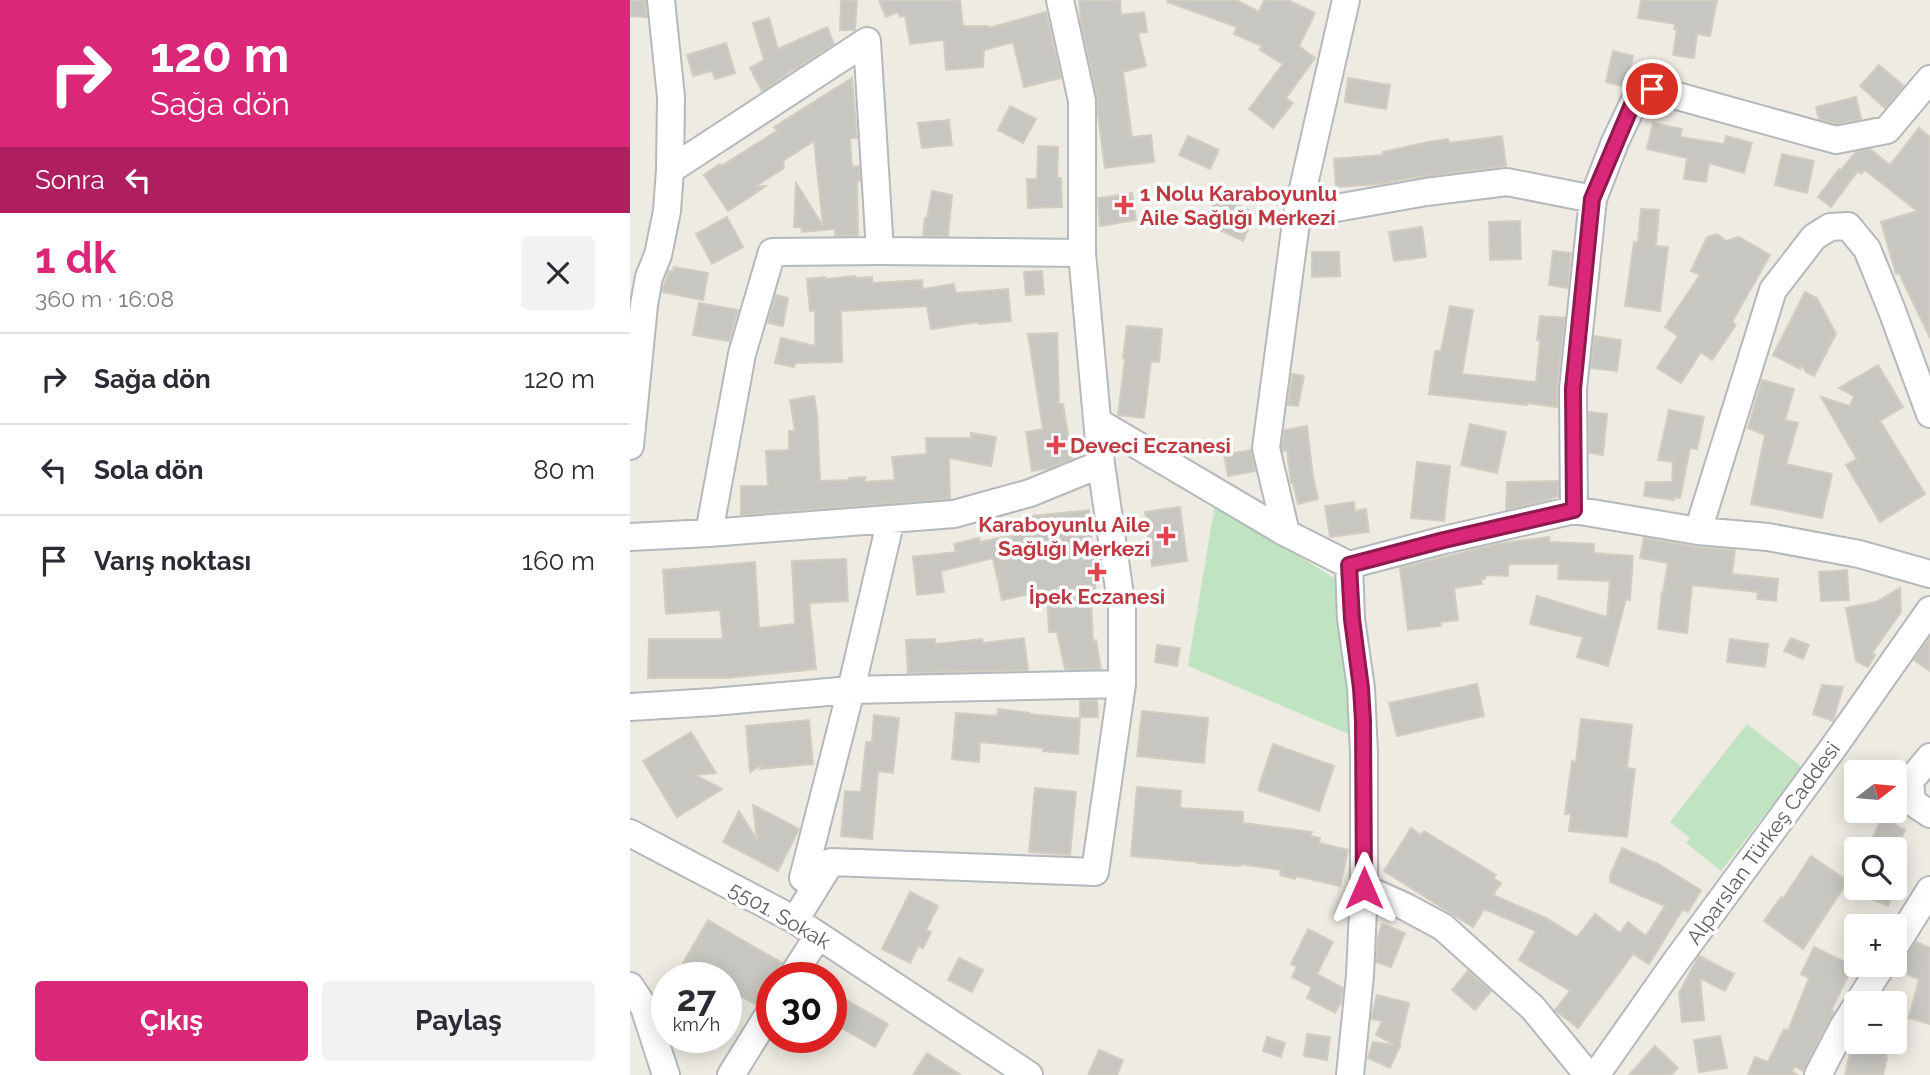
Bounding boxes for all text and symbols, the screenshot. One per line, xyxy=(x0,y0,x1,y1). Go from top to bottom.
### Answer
text: 120 m xyxy=(150,26,289,83)
icon: right xyxy=(35,28,126,119)
pin xyxy=(1622,59,1682,119)
icon: arrive xyxy=(1633,70,1671,108)
text: Sağa dön xyxy=(150,85,290,122)
icon: left xyxy=(119,161,157,199)
text: Sonra xyxy=(35,165,105,195)
place label: 1 Nolu Karaboyunlu Aile Sağlığı Merkezi xyxy=(1140,181,1337,230)
marker: 1 Nolu Karaboyunlu Aile Sağlığı Merkezi xyxy=(1114,195,1134,215)
text: 1 dk xyxy=(35,234,116,283)
button: close xyxy=(521,236,595,310)
text: 360 m · 16:08 xyxy=(35,285,174,312)
icon: right xyxy=(35,360,73,398)
text: Sağa dön xyxy=(94,364,211,394)
text: 120 m xyxy=(524,364,595,394)
place label: Deveci Eczanesi xyxy=(1070,433,1231,458)
marker: Deveci Eczanesi xyxy=(1048,437,1064,453)
icon: left xyxy=(35,451,73,489)
text: Sola dön xyxy=(94,455,203,485)
text: 80 m xyxy=(533,455,595,485)
place label: Karaboyunlu Aile Sağlığı Merkezi xyxy=(978,512,1150,561)
marker: Karaboyunlu Aile Sağlığı Merkezi xyxy=(1156,526,1176,546)
icon: arrive xyxy=(35,542,73,580)
text: Varış noktası xyxy=(94,546,251,576)
text: 160 m xyxy=(522,546,595,576)
marker: İpek Eczanesi xyxy=(1089,564,1105,580)
place label: İpek Eczanesi xyxy=(1029,584,1165,609)
street label: Alparslan Türkeş Caddesi xyxy=(1681,737,1845,949)
north arrow xyxy=(1844,760,1908,822)
map controls xyxy=(1844,760,1907,1054)
button: search xyxy=(1844,837,1907,900)
position arrow xyxy=(1327,851,1401,925)
street label: 5501. Sokak xyxy=(725,876,835,954)
button: + xyxy=(1844,914,1907,977)
speed limit sign: 30 xyxy=(756,962,847,1053)
text: 27 xyxy=(677,978,716,1019)
button: Çıkış xyxy=(35,981,308,1061)
button: Paylaş xyxy=(322,981,595,1061)
button: − xyxy=(1844,991,1907,1054)
text: km/h xyxy=(673,1014,720,1035)

